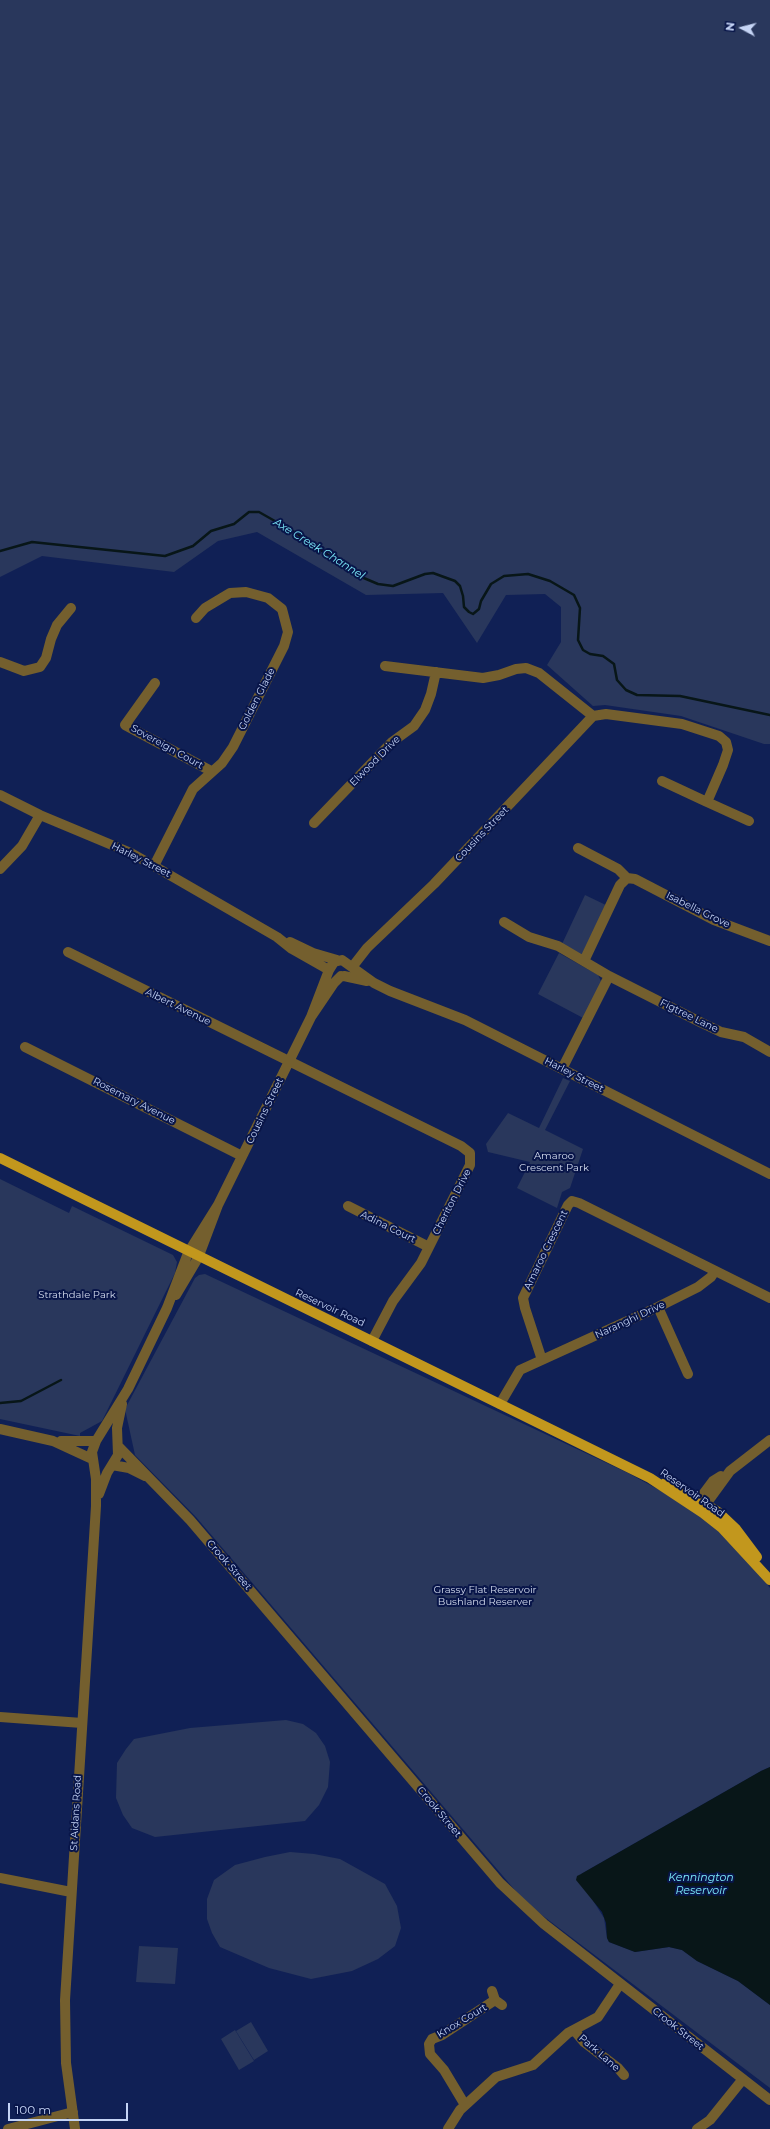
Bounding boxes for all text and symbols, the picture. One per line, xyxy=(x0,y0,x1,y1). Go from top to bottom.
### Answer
north arrow xyxy=(722,8,762,48)
text: N xyxy=(723,21,738,32)
water label: Axe Creek Channel xyxy=(271,516,367,582)
street label: Golden Glade xyxy=(236,666,278,732)
street label: Sovereign Court xyxy=(129,722,205,772)
street label: Elwood Drive xyxy=(347,733,403,789)
street label: Cousins Street xyxy=(453,804,511,864)
street label: Harley Street xyxy=(109,840,173,880)
street label: Isabella Grove xyxy=(664,889,732,931)
street label: Albert Avenue xyxy=(143,986,213,1028)
street label: Figtree Lane xyxy=(658,997,720,1035)
street label: Harley Street xyxy=(542,1055,606,1095)
street label: Rosemary Avenue xyxy=(91,1075,177,1127)
street label: Cousins Street xyxy=(244,1076,286,1146)
park label: Amaroo Crescent Park xyxy=(519,1150,589,1174)
street label: Cheriton Drive xyxy=(430,1167,474,1237)
street label: Adina Court xyxy=(358,1208,418,1246)
street label: Amaroo Crescent xyxy=(522,1208,570,1292)
street label: Reservoir Road xyxy=(293,1287,367,1329)
park label: Strathdale Park xyxy=(38,1289,116,1301)
street label: Naranghi Drive xyxy=(593,1299,667,1341)
street label: Reservoir Road xyxy=(658,1466,726,1520)
street label: Crook Street xyxy=(204,1538,254,1592)
park label: Grassy Flat Reservoir Bushland Reserver xyxy=(433,1584,537,1608)
street label: St Aidans Road xyxy=(68,1775,84,1851)
street label: Crook Street xyxy=(414,1784,464,1840)
water label: Kennington Reservoir xyxy=(668,1871,734,1897)
street label: Knox Court xyxy=(435,2001,489,2041)
street label: Crook Street xyxy=(650,2005,706,2053)
street label: Park Lane xyxy=(576,2032,622,2074)
scale bar xyxy=(10,2095,130,2121)
text: 100 m xyxy=(15,2102,51,2117)

